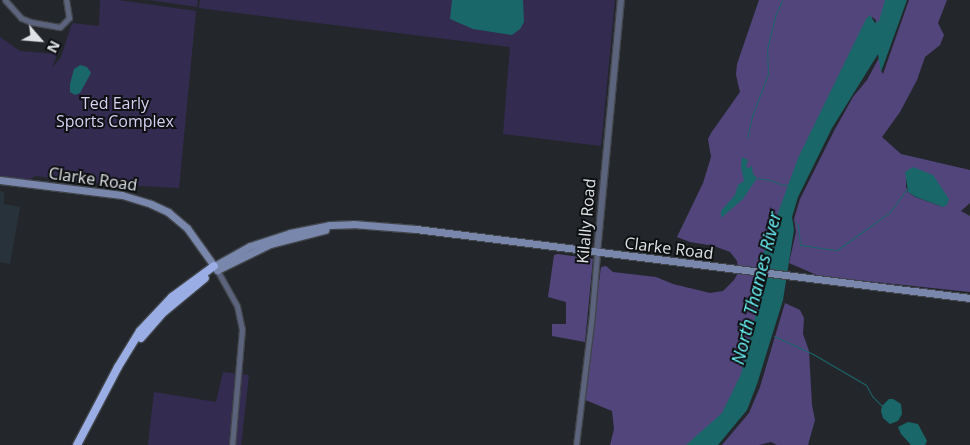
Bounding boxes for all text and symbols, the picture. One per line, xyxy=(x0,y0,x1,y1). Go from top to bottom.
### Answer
north arrow xyxy=(15,15,65,65)
text: N xyxy=(43,38,65,56)
park label: Ted Early Sports Complex xyxy=(56,93,174,131)
street label: Clarke Road xyxy=(47,163,139,195)
street label: Kilally Road xyxy=(573,178,599,264)
water label: North Thames River xyxy=(727,209,785,367)
street label: Clarke Road xyxy=(624,233,714,263)

